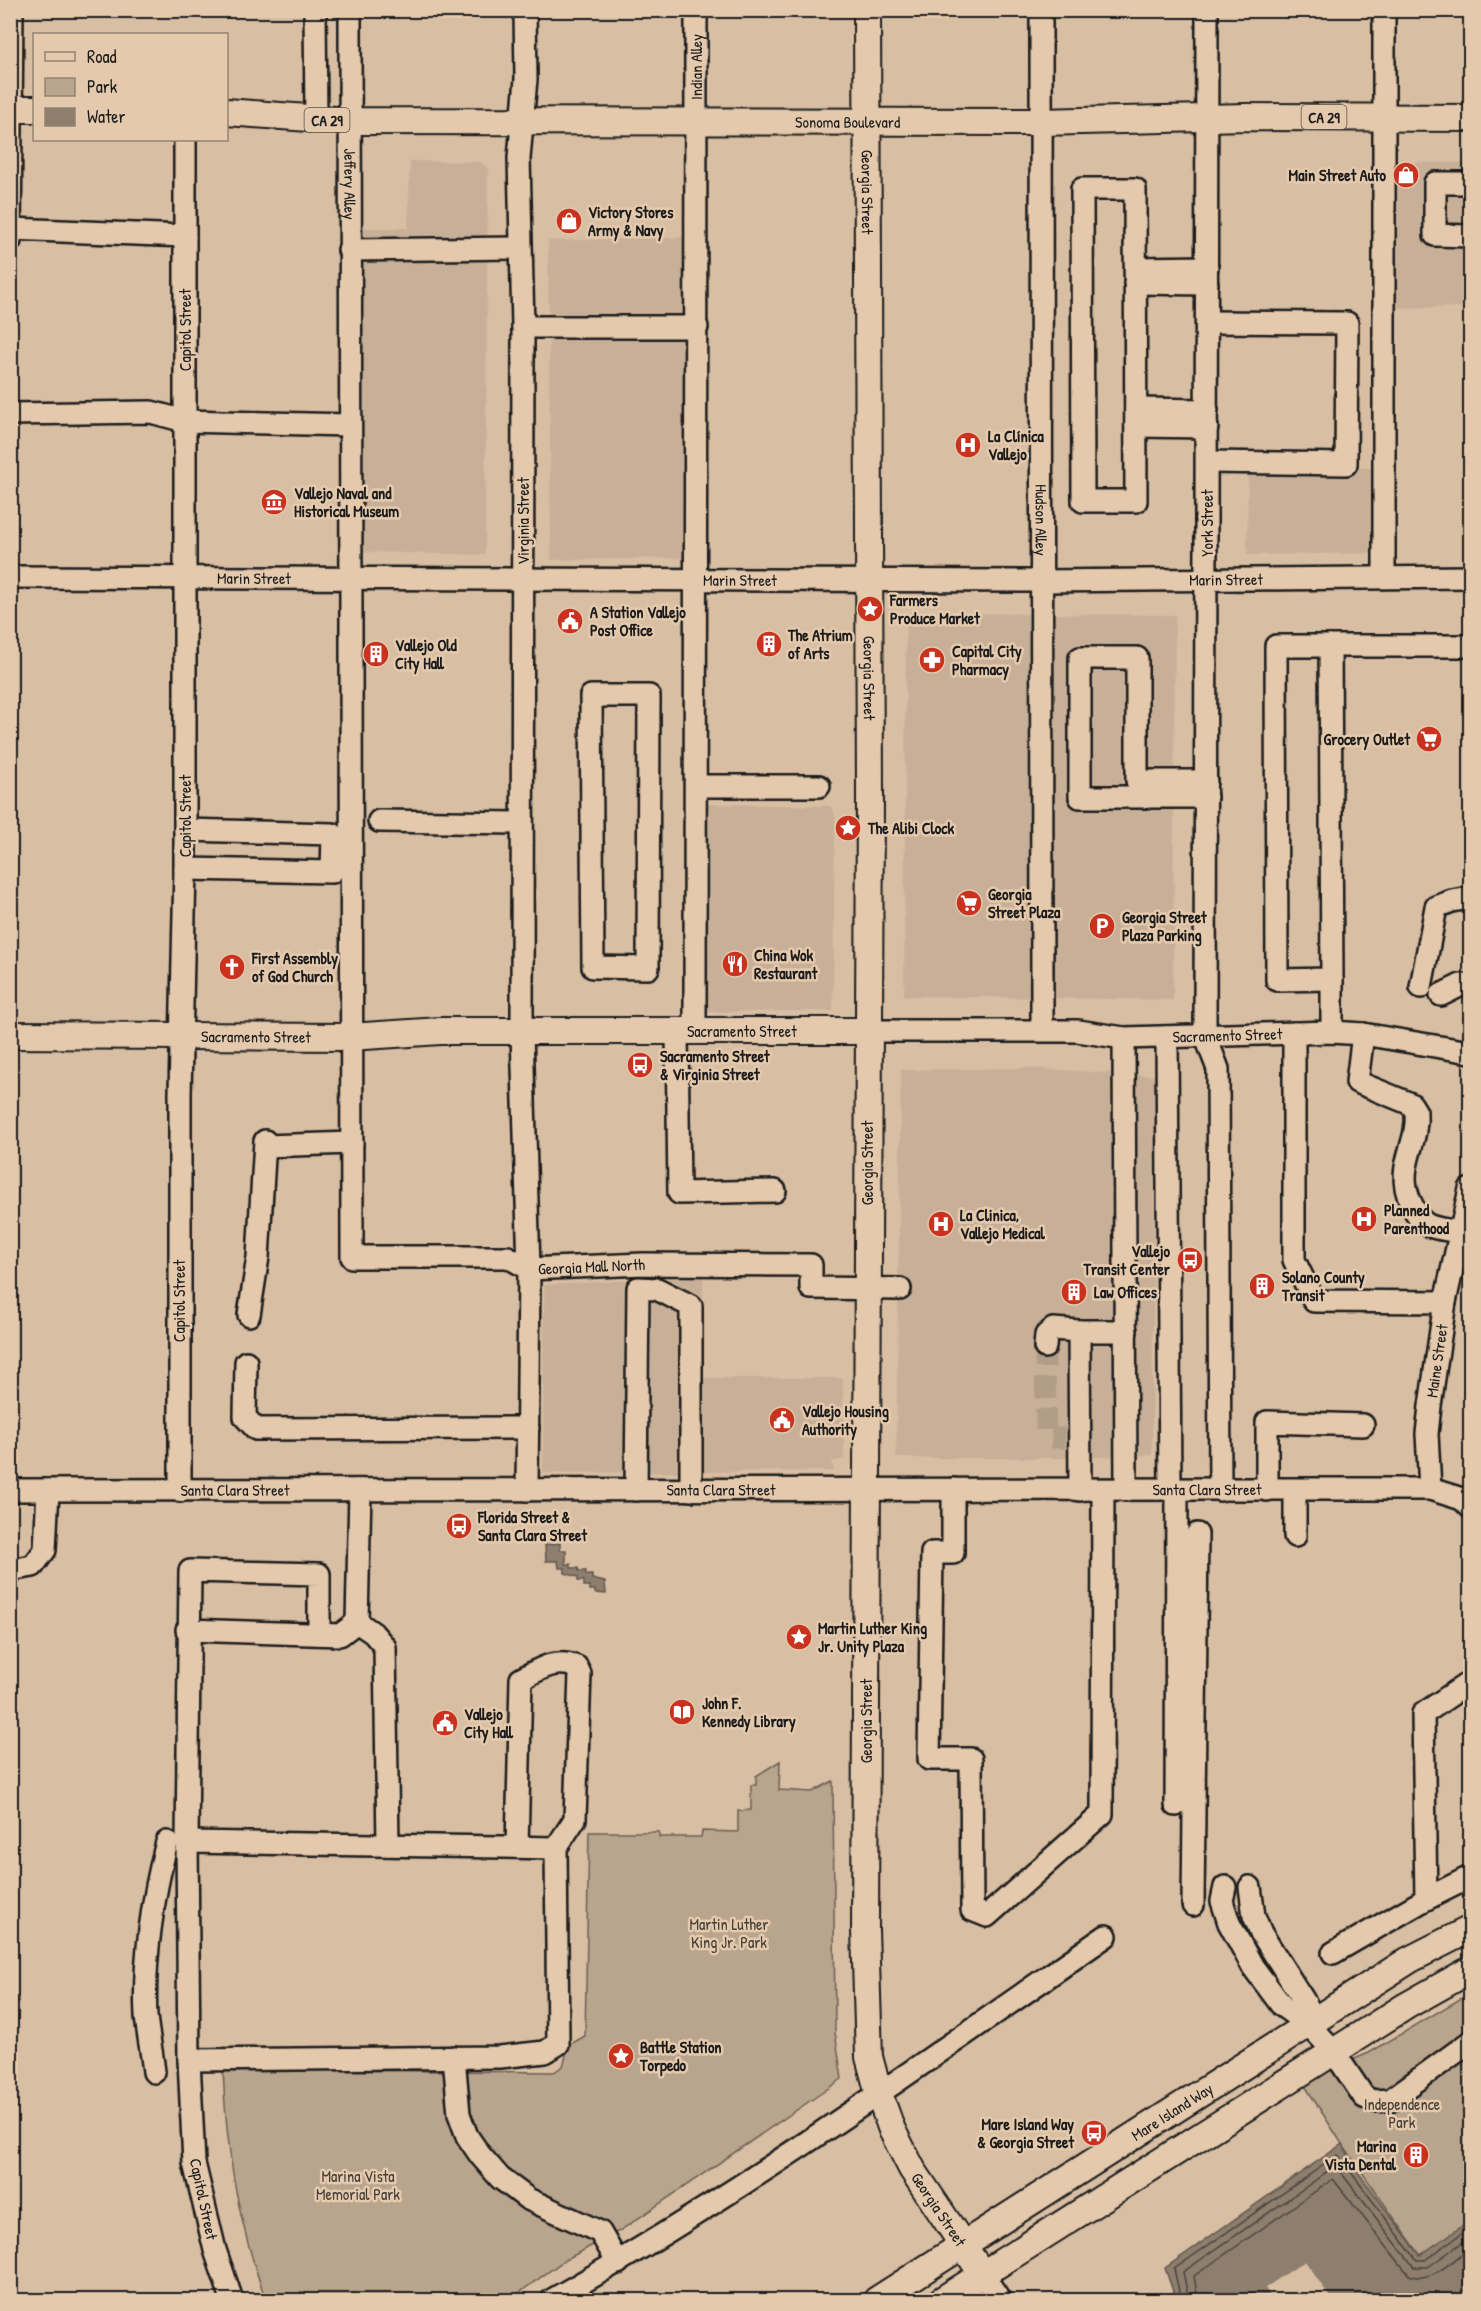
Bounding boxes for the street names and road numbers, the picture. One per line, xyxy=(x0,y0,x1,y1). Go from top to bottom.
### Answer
street label: Indian Alley xyxy=(685,34,707,100)
road number: CA 29 xyxy=(1302,105,1346,129)
road number: CA 29 xyxy=(304,108,350,132)
street label: Sonoma Boulevard xyxy=(795,111,900,133)
street label: Jeffery Alley xyxy=(339,148,361,220)
street label: Georgia Street xyxy=(857,150,879,235)
street label: Capitol Street xyxy=(174,288,196,371)
street label: Virginia Street xyxy=(512,477,534,565)
street label: Hudson Alley xyxy=(1030,484,1053,556)
street label: York Street xyxy=(1196,489,1218,557)
street label: Marin Street xyxy=(217,567,291,589)
street label: Marin Street xyxy=(1189,568,1263,591)
street label: Marin Street xyxy=(703,569,777,591)
street label: Georgia Street xyxy=(858,636,881,721)
street label: Capitol Street xyxy=(174,774,196,857)
street label: Sacramento Street xyxy=(687,1020,797,1042)
street label: Sacramento Street xyxy=(1172,1022,1283,1048)
street label: Sacramento Street xyxy=(201,1025,311,1048)
street label: Georgia Street xyxy=(856,1120,878,1205)
street label: Georgia Mall North xyxy=(537,1253,646,1280)
street label: Capitol Street xyxy=(168,1259,190,1342)
street label: Maine Street xyxy=(1420,1322,1453,1399)
street label: Santa Clara Street xyxy=(666,1478,776,1501)
street label: Santa Clara Street xyxy=(1152,1478,1262,1500)
street label: Santa Clara Street xyxy=(180,1479,290,1501)
street label: Georgia Street xyxy=(855,1678,877,1763)
street label: Mare Island Way xyxy=(1127,2077,1217,2146)
street label: Capitol Street xyxy=(185,2156,223,2242)
street label: Georgia Street xyxy=(906,2168,972,2251)

